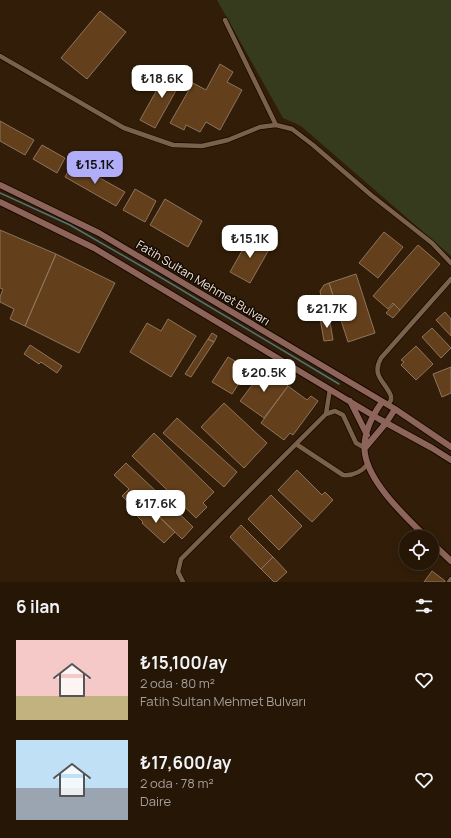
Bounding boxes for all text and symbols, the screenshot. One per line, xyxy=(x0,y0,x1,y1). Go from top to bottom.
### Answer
pin: ₺18.6K xyxy=(129,65,195,99)
text: ₺18.6K xyxy=(141,69,183,87)
pin: ₺15.1K xyxy=(62,151,128,185)
text: ₺15.1K xyxy=(76,155,114,173)
pin: ₺15.1K xyxy=(217,225,283,259)
text: ₺15.1K xyxy=(231,229,269,247)
street label: Fatih Sultan Mehmet Bulvarı xyxy=(133,236,273,329)
pin: ₺21.7K xyxy=(294,295,360,329)
text: ₺21.7K xyxy=(307,299,347,317)
pin: ₺20.5K xyxy=(231,359,297,393)
text: ₺20.5K xyxy=(242,363,286,381)
pin: ₺17.6K xyxy=(123,490,189,524)
text: ₺17.6K xyxy=(135,494,177,512)
map controls xyxy=(399,530,439,570)
button: locate xyxy=(399,530,439,570)
text: 6 ilan xyxy=(16,595,60,618)
icon: filters xyxy=(413,595,435,617)
text: ₺15,100/ay xyxy=(140,651,227,674)
icon: home xyxy=(48,656,96,704)
icon: heart xyxy=(413,669,435,691)
text: 2 oda · 80 m² xyxy=(140,674,215,692)
text: Fatih Sultan Mehmet Bulvarı xyxy=(140,692,306,710)
text: ₺17,600/ay xyxy=(140,751,231,774)
icon: home xyxy=(48,756,96,804)
icon: heart xyxy=(413,769,435,791)
text: 2 oda · 78 m² xyxy=(140,774,214,792)
text: Daire xyxy=(140,792,171,810)

